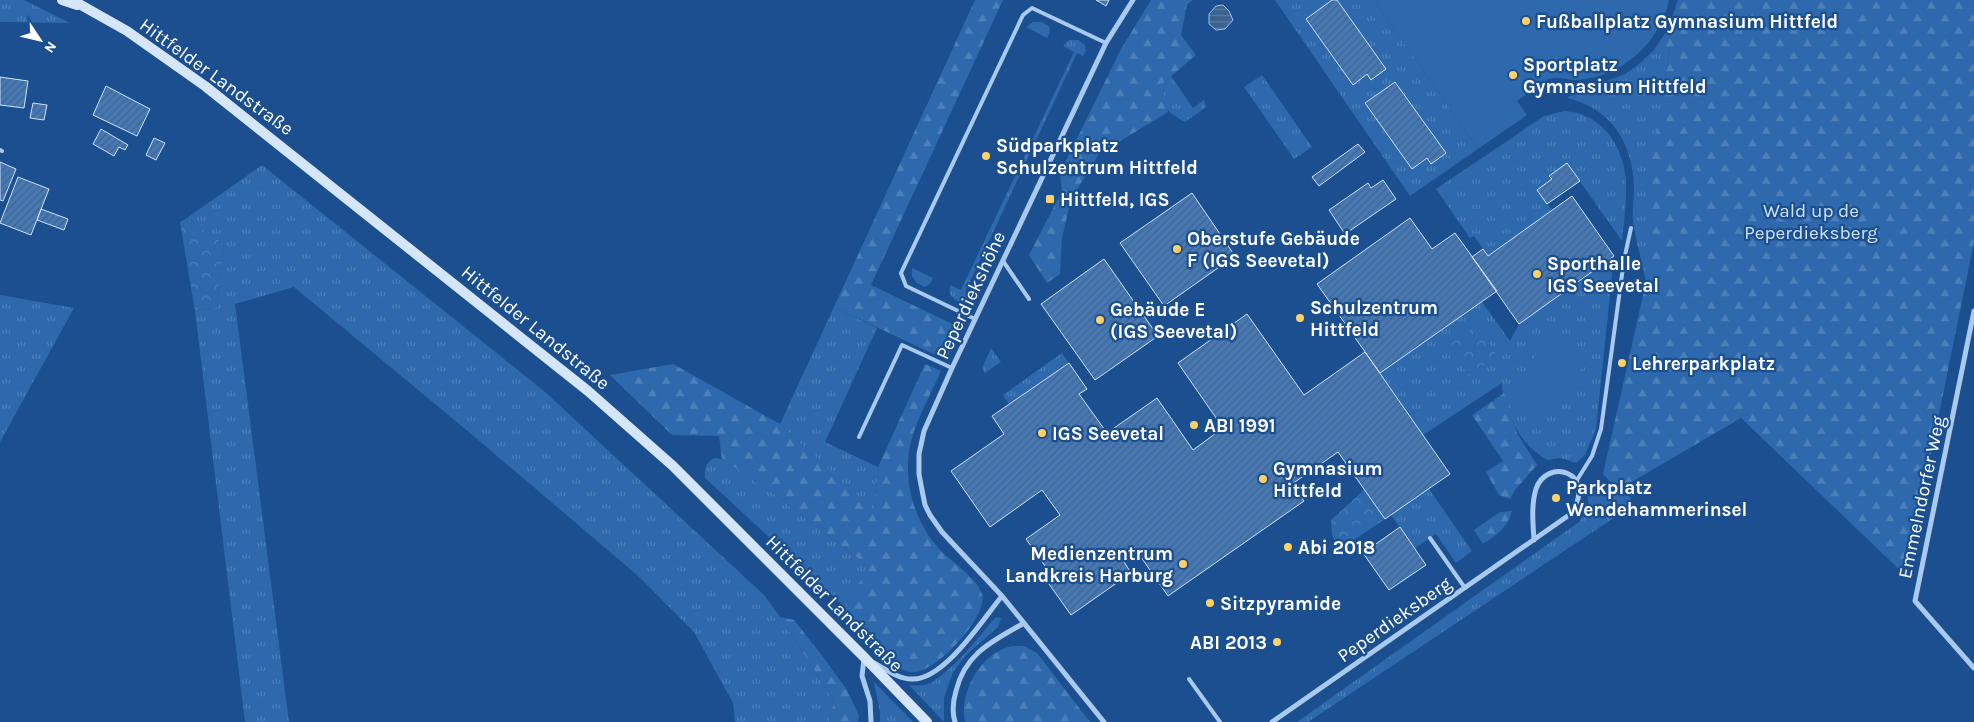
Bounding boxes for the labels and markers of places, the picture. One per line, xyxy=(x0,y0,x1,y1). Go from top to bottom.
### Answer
place label: Fußballplatz Gymnasium Hittfeld xyxy=(1536,11,1838,33)
marker: Fußballplatz Gymnasium Hittfeld xyxy=(1520,15,1532,27)
place label: Sportplatz Gymnasium Hittfeld xyxy=(1523,54,1707,98)
marker: Sportplatz Gymnasium Hittfeld xyxy=(1507,69,1519,81)
place label: Südparkplatz Schulzentrum Hittfeld xyxy=(996,135,1198,179)
marker: Südparkplatz Schulzentrum Hittfeld xyxy=(980,150,992,162)
place label: Hittfeld, IGS xyxy=(1060,189,1170,211)
marker: Hittfeld, IGS xyxy=(1044,193,1056,205)
place label: Oberstufe Gebäude F (IGS Seevetal) xyxy=(1187,228,1360,272)
marker: Oberstufe Gebäude F (IGS Seevetal) xyxy=(1171,243,1183,255)
place label: Sporthalle IGS Seevetal xyxy=(1547,253,1659,297)
marker: Sporthalle IGS Seevetal xyxy=(1531,268,1543,280)
place label: Schulzentrum Hittfeld xyxy=(1310,297,1438,341)
place label: Gebäude E (IGS Seevetal) xyxy=(1110,299,1237,343)
marker: Schulzentrum Hittfeld xyxy=(1294,312,1306,324)
marker: Gebäude E (IGS Seevetal) xyxy=(1094,314,1106,326)
place label: Lehrerparkplatz xyxy=(1632,353,1775,375)
marker: Lehrerparkplatz xyxy=(1616,357,1628,369)
place label: ABI 1991 xyxy=(1204,415,1276,437)
marker: ABI 1991 xyxy=(1188,419,1200,431)
place label: IGS Seevetal xyxy=(1052,423,1164,445)
marker: IGS Seevetal xyxy=(1036,427,1048,439)
place label: Gymnasium Hittfeld xyxy=(1273,458,1383,502)
marker: Gymnasium Hittfeld xyxy=(1257,473,1269,485)
place label: Parkplatz Wendehammerinsel xyxy=(1566,477,1747,521)
marker: Parkplatz Wendehammerinsel xyxy=(1550,492,1562,504)
place label: Abi 2018 xyxy=(1298,537,1375,559)
marker: Abi 2018 xyxy=(1282,541,1294,553)
place label: Medienzentrum Landkreis Harburg xyxy=(1005,543,1173,587)
marker: Medienzentrum Landkreis Harburg xyxy=(1177,558,1189,570)
place label: Sitzpyramide xyxy=(1220,593,1341,615)
marker: Sitzpyramide xyxy=(1204,597,1216,609)
place label: ABI 2013 xyxy=(1190,632,1267,654)
marker: ABI 2013 xyxy=(1271,636,1283,648)

